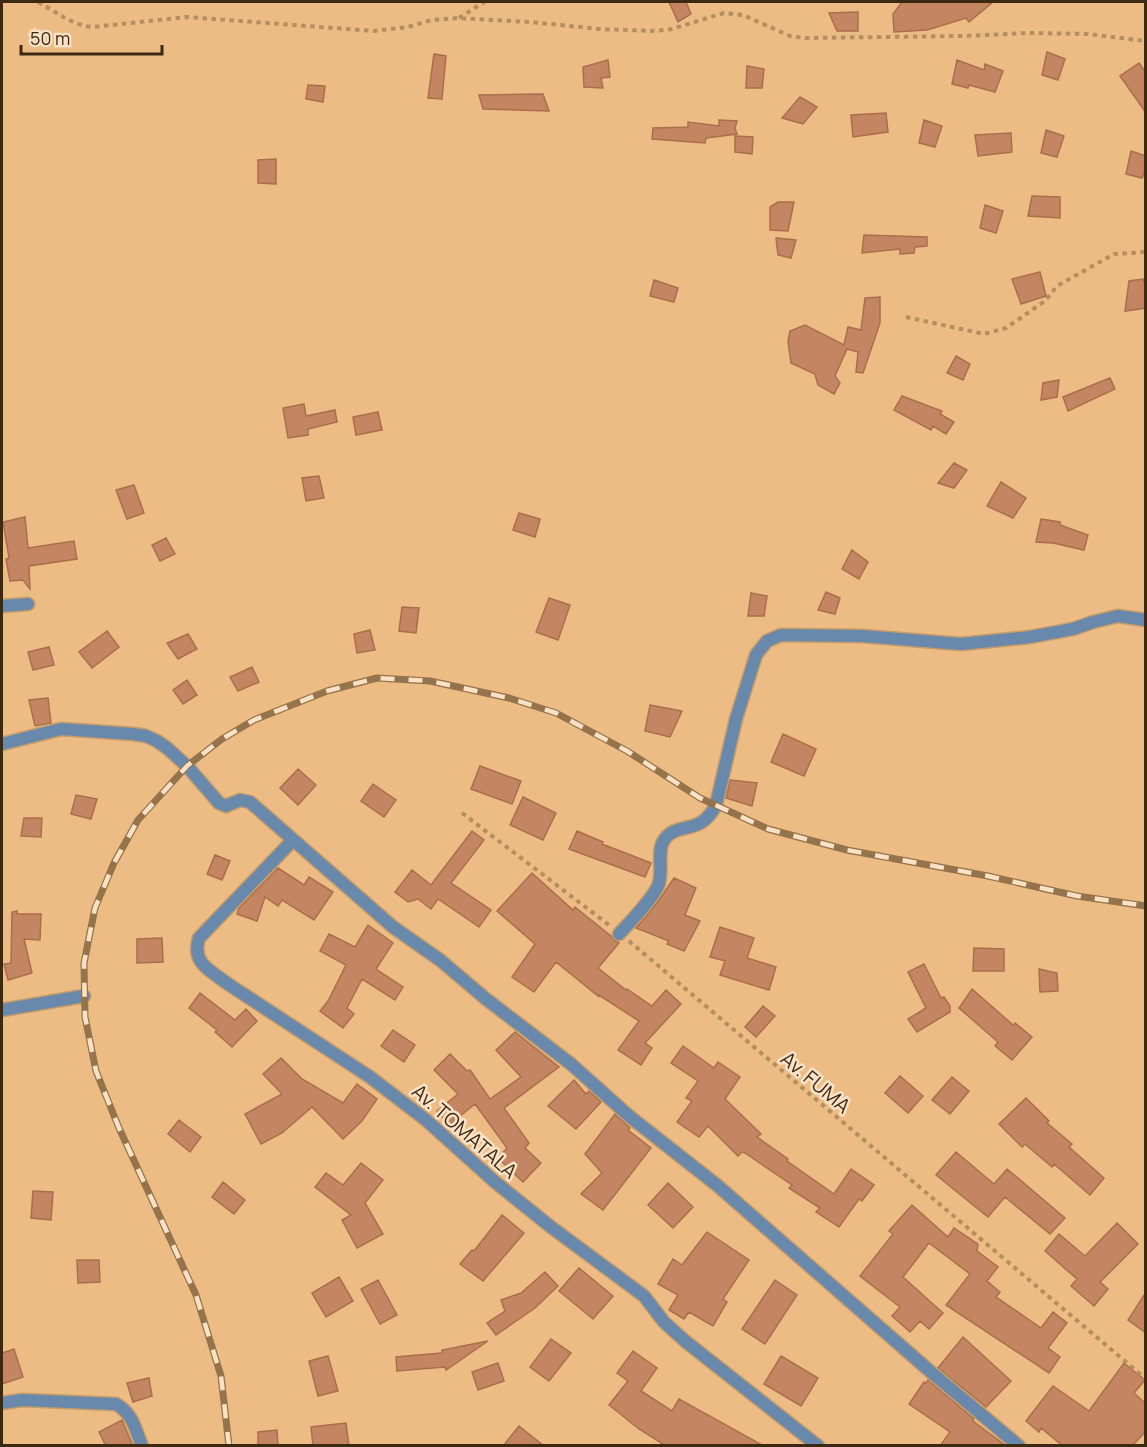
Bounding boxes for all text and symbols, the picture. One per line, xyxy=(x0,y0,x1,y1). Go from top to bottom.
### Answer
scale bar xyxy=(21,18,162,56)
text: 50 m xyxy=(30,26,70,50)
street label: Av. FUMA xyxy=(775,1045,857,1119)
street label: Av. TOMATALA xyxy=(407,1078,524,1184)

